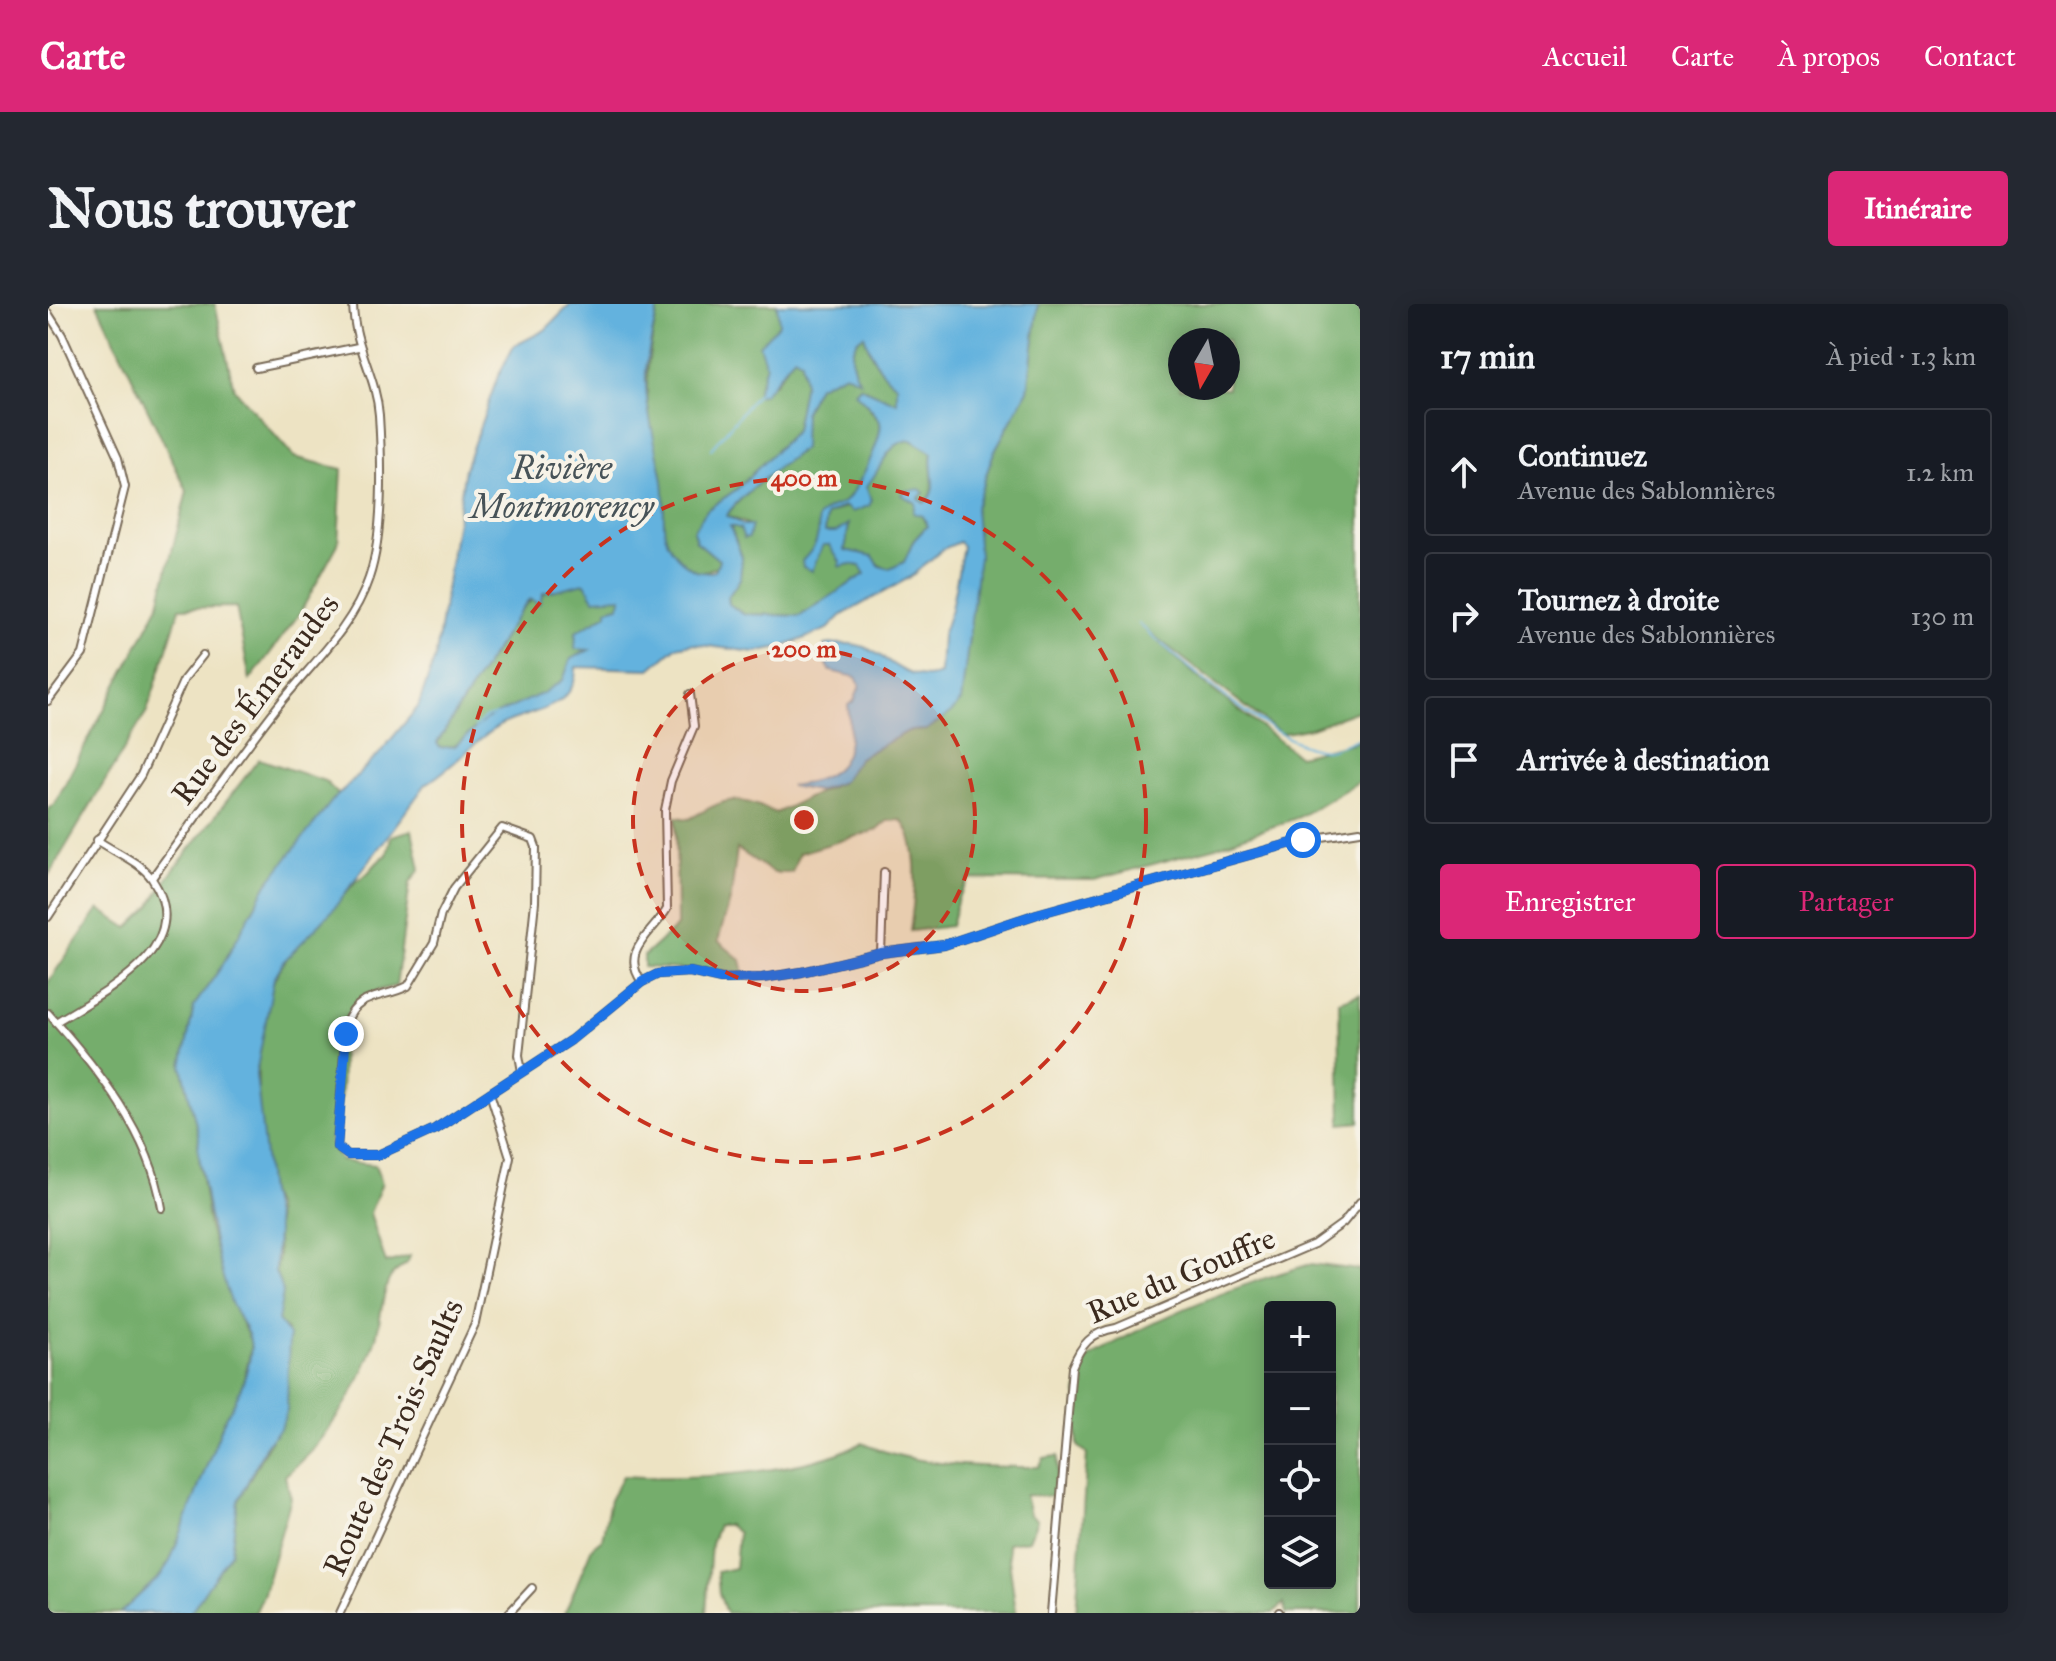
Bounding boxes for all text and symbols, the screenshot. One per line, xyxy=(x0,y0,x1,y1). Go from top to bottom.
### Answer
text: Carte xyxy=(40,33,125,79)
text: Accueil xyxy=(1543,39,1627,74)
text: Carte xyxy=(1671,39,1734,74)
text: À propos xyxy=(1778,39,1880,74)
text: Contact xyxy=(1924,39,2016,74)
button: Itinéraire xyxy=(1828,171,2008,246)
text: Nous trouver xyxy=(48,174,355,242)
north arrow xyxy=(1168,328,1240,400)
text: 17 min xyxy=(1440,336,1535,377)
text: À pied · 1.3 km xyxy=(1827,340,1976,372)
text: Continuez xyxy=(1518,438,1647,474)
water label: Rivière Montmorency xyxy=(467,447,655,527)
icon: ahead xyxy=(1442,450,1486,494)
text: 1.2 km xyxy=(1906,456,1974,488)
text: 400 m xyxy=(771,463,838,493)
text: Avenue des Sablonnières xyxy=(1518,474,1775,506)
text: Tournez à droite xyxy=(1518,582,1720,618)
street label: Rue des Émeraudes xyxy=(163,585,347,813)
icon: right xyxy=(1442,594,1486,638)
text: 130 m xyxy=(1911,600,1974,632)
text: Avenue des Sablonnières xyxy=(1518,618,1775,650)
text: 200 m xyxy=(771,634,837,664)
icon: arrive xyxy=(1442,738,1486,782)
text: Arrivée à destination xyxy=(1518,742,1770,778)
centre of rings xyxy=(790,806,818,834)
route start xyxy=(1285,822,1321,858)
button: Enregistrer xyxy=(1440,864,1700,939)
button: Partager xyxy=(1716,864,1976,939)
route end xyxy=(328,1016,364,1052)
street label: Rue du Gouffre xyxy=(1081,1218,1281,1333)
street label: Route des Trois-Saults xyxy=(315,1293,472,1582)
map controls xyxy=(1264,1301,1336,1589)
button: + xyxy=(1264,1301,1336,1373)
button: − xyxy=(1264,1373,1336,1445)
button: locate xyxy=(1264,1445,1336,1517)
button: layers xyxy=(1264,1517,1336,1589)

